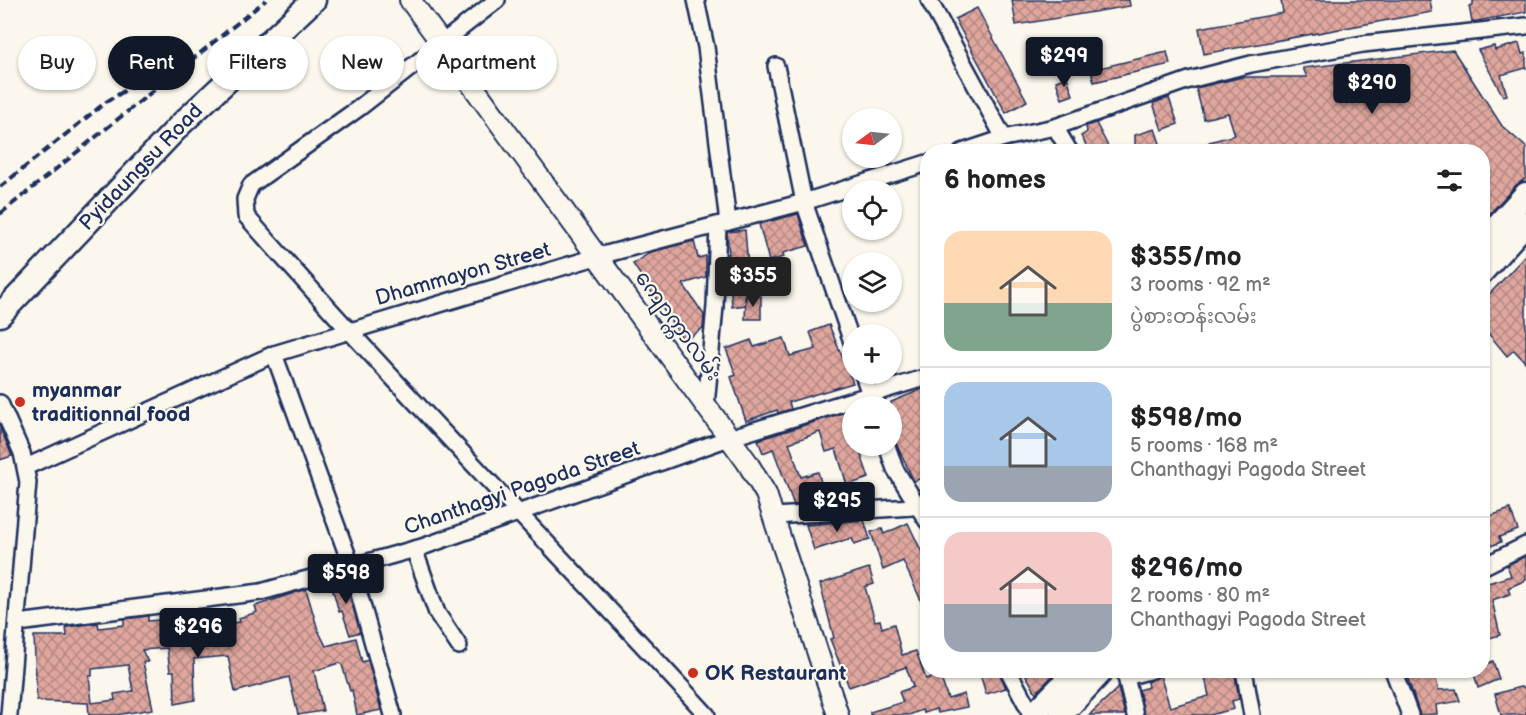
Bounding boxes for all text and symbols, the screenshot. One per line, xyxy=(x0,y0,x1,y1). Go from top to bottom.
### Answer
chip: Buy xyxy=(18,36,96,90)
chip: Rent xyxy=(108,36,195,90)
chip: Filters xyxy=(207,36,308,90)
chip: New xyxy=(320,36,404,90)
chip: Apartment xyxy=(416,36,557,90)
pin: $299 xyxy=(1028,37,1100,88)
text: $299 xyxy=(1040,44,1088,68)
pin: $290 xyxy=(1336,64,1408,115)
text: $290 xyxy=(1347,71,1397,95)
street label: Pyidaungsu Road xyxy=(74,98,208,236)
north arrow xyxy=(842,108,902,168)
map controls xyxy=(842,108,902,456)
icon: filters xyxy=(1433,164,1466,197)
text: 6 homes xyxy=(944,165,1046,196)
button: locate xyxy=(842,180,902,240)
street label: Dhammayon Street xyxy=(373,237,554,311)
text: $355/mo xyxy=(1130,242,1242,273)
button: layers xyxy=(842,252,902,312)
icon: home xyxy=(992,255,1064,327)
pin: $355 xyxy=(717,257,789,308)
street label: ကျောက္ကာလမ်း xyxy=(626,264,729,389)
text: $355 xyxy=(729,264,777,288)
text: 3 rooms · 92 m² xyxy=(1130,273,1271,297)
text: ပွဲစားတန်းလမ်း xyxy=(1130,305,1257,329)
button: + xyxy=(842,324,902,384)
place label: myanmar traditionnal food xyxy=(31,378,190,427)
marker: myanmar traditionnal food xyxy=(13,395,27,409)
button: − xyxy=(842,396,902,456)
text: $598/mo xyxy=(1130,403,1242,434)
icon: home xyxy=(992,406,1064,478)
text: 5 rooms · 168 m² xyxy=(1130,434,1278,458)
street label: Chanthagyi Pagoda Street xyxy=(401,436,644,540)
text: Chanthagyi Pagoda Street xyxy=(1130,458,1366,482)
pin: $295 xyxy=(801,482,873,533)
text: $295 xyxy=(813,489,861,513)
text: $296/mo xyxy=(1130,553,1243,584)
pin: $598 xyxy=(310,554,382,605)
icon: home xyxy=(992,556,1064,628)
text: $598 xyxy=(322,561,370,585)
text: 2 rooms · 80 m² xyxy=(1130,584,1270,608)
pin: $296 xyxy=(162,608,234,659)
text: Chanthagyi Pagoda Street xyxy=(1130,608,1366,632)
text: $296 xyxy=(174,615,223,639)
place label: OK Restaurant xyxy=(705,661,846,686)
marker: OK Restaurant xyxy=(686,666,700,680)

